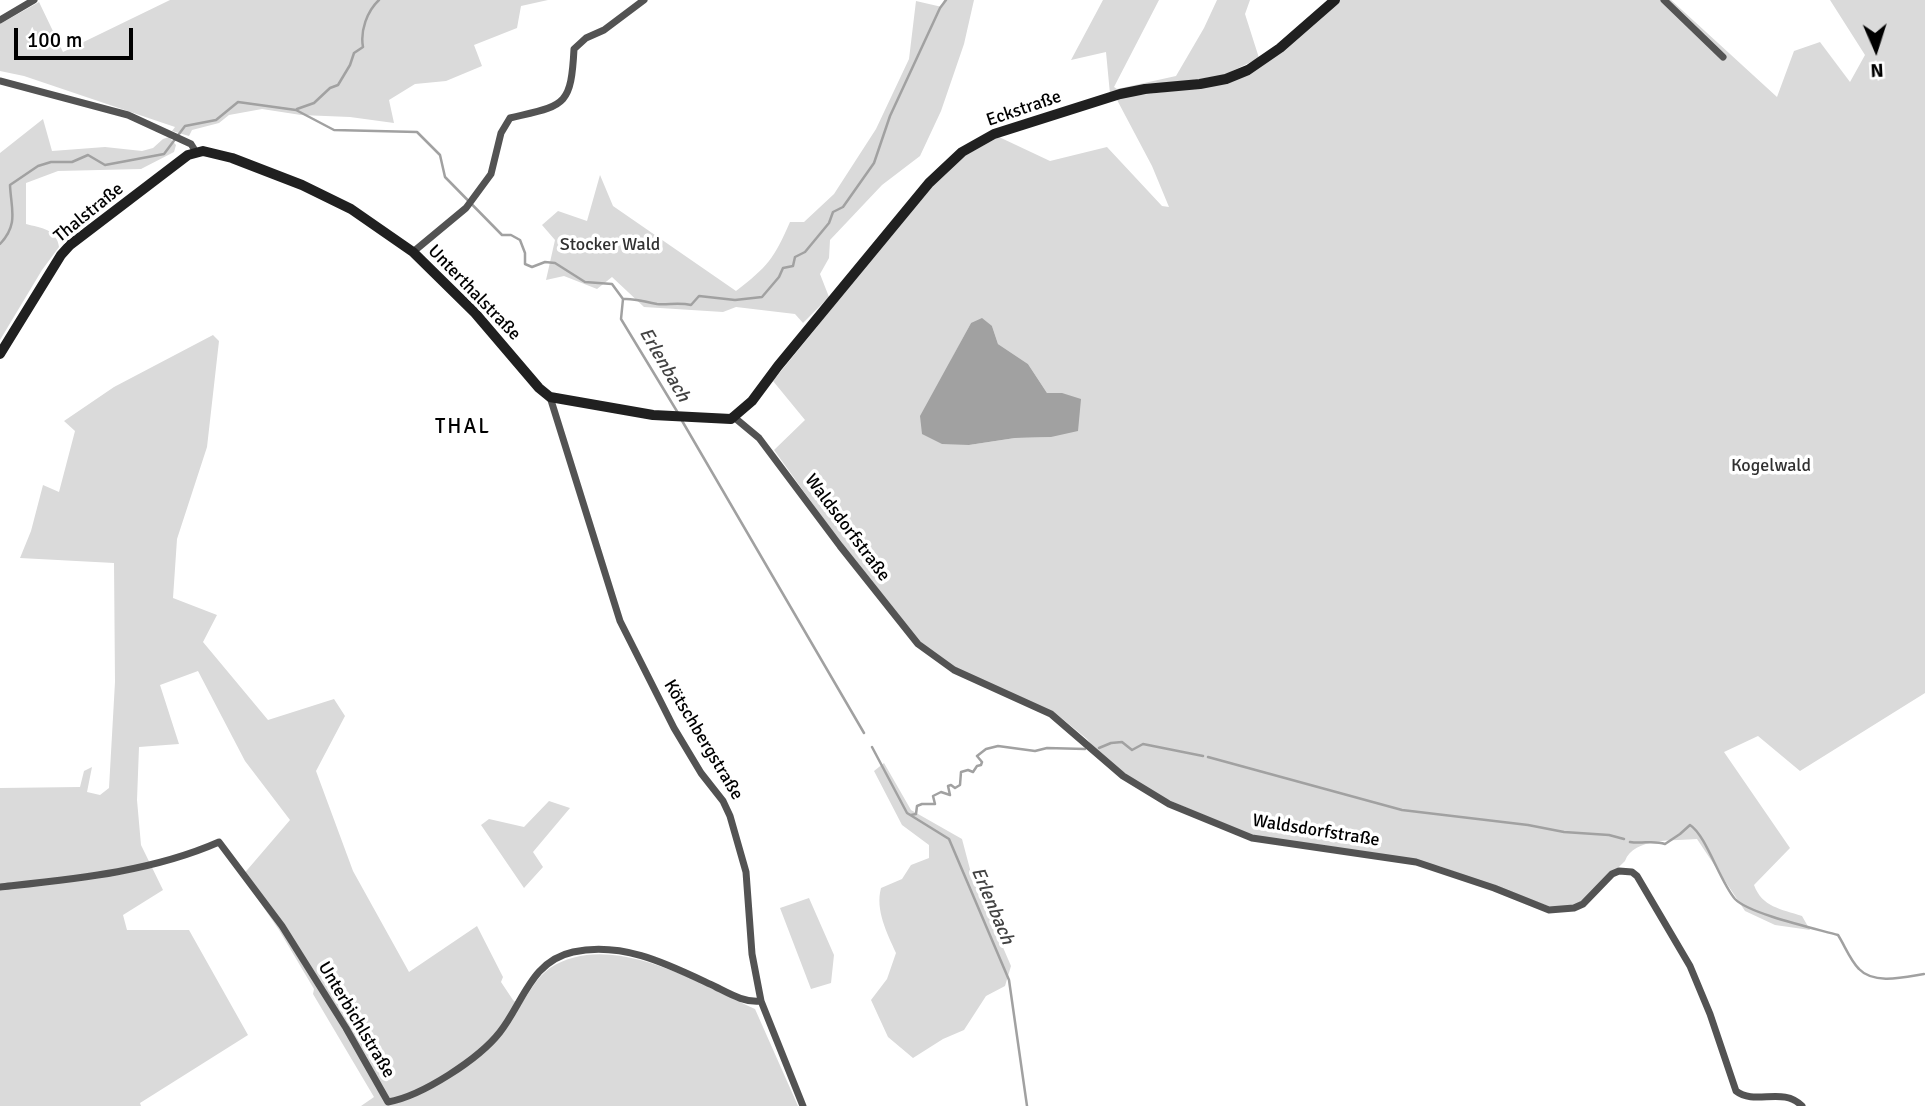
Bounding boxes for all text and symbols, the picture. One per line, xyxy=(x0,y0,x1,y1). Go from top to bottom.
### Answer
scale bar xyxy=(18,14,136,58)
north arrow xyxy=(1841,14,1911,84)
text: 100 m xyxy=(27,27,82,53)
text: N xyxy=(1870,58,1884,82)
street label: Eckstraße xyxy=(984,86,1064,132)
street label: Thalstraße xyxy=(50,178,128,248)
park label: Stocker Wald xyxy=(560,234,660,256)
street label: Unterthalstraße xyxy=(423,241,525,345)
water label: Erlenbach xyxy=(634,324,694,406)
district label: THAL xyxy=(435,414,491,440)
park label: Kogelwald xyxy=(1731,455,1811,477)
street label: Waldsdorfstraße xyxy=(800,470,894,586)
street label: Kötschbergstraße xyxy=(659,676,747,804)
street label: Waldsdorfstraße xyxy=(1251,810,1381,852)
water label: Erlenbach xyxy=(966,864,1018,948)
street label: Unterbichlstraße xyxy=(313,958,399,1082)

